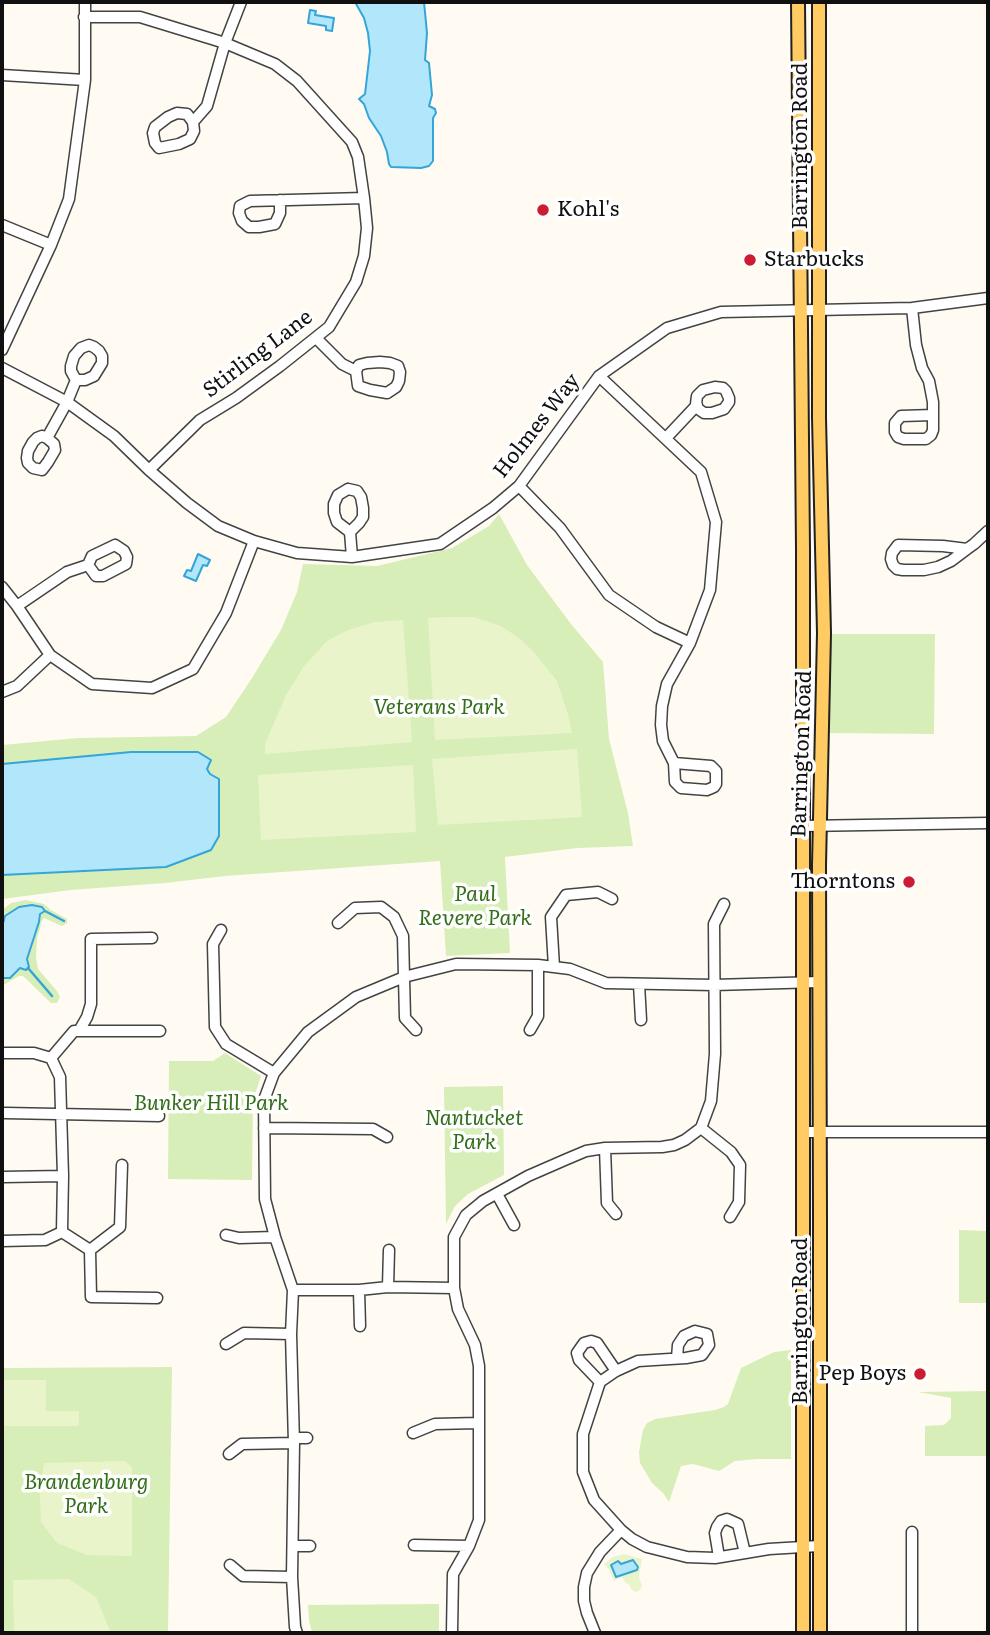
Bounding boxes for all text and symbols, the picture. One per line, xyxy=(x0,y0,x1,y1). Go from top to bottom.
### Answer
street label: Barrington Road xyxy=(788,63,814,229)
place label: Kohl's xyxy=(557,197,619,223)
marker: Kohl's xyxy=(535,202,551,218)
place label: Starbucks xyxy=(764,247,864,273)
marker: Starbucks xyxy=(742,252,758,268)
street label: Stirling Lane xyxy=(198,305,318,403)
street label: Holmes Way xyxy=(488,369,586,483)
street label: Barrington Road xyxy=(786,670,818,838)
park label: Veterans Park xyxy=(373,695,505,721)
place label: Thorntons xyxy=(790,869,895,895)
marker: Thorntons xyxy=(901,874,917,890)
park label: Paul Revere Park xyxy=(418,882,532,932)
park label: Bunker Hill Park xyxy=(134,1091,288,1117)
park label: Nantucket Park xyxy=(425,1106,523,1156)
street label: Barrington Road xyxy=(788,1238,814,1404)
place label: Pep Boys xyxy=(819,1361,906,1387)
marker: Pep Boys xyxy=(912,1366,928,1382)
park label: Brandenburg Park xyxy=(24,1470,148,1520)

